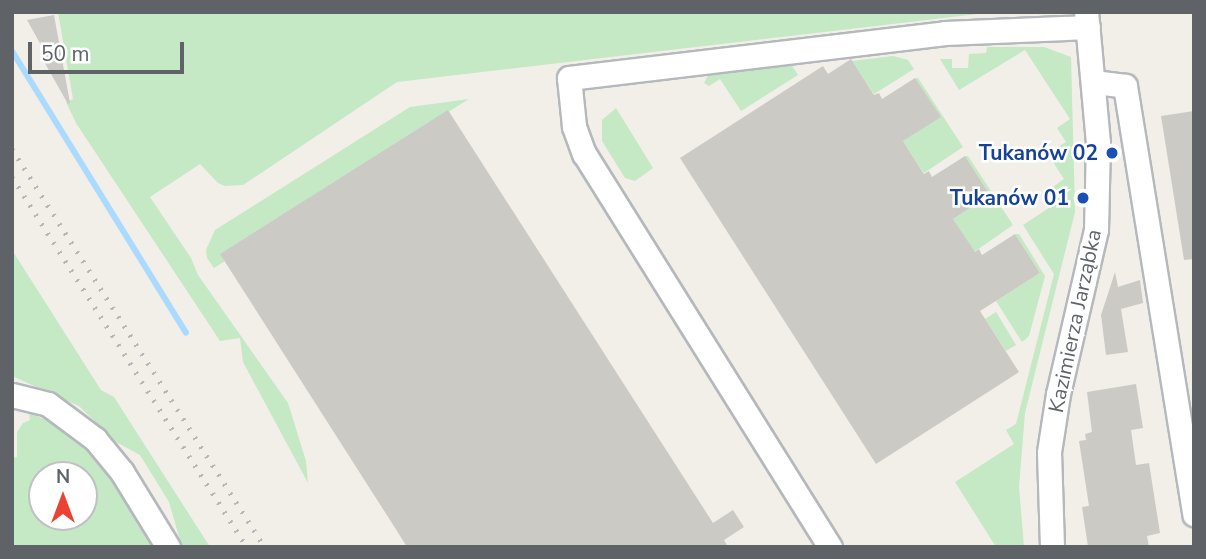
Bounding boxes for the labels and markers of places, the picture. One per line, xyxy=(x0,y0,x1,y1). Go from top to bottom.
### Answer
place label: Tukanów 02 xyxy=(979,140,1098,166)
marker: Tukanów 02 xyxy=(1104,145,1120,161)
place label: Tukanów 01 xyxy=(950,185,1069,211)
marker: Tukanów 01 xyxy=(1075,190,1091,206)

